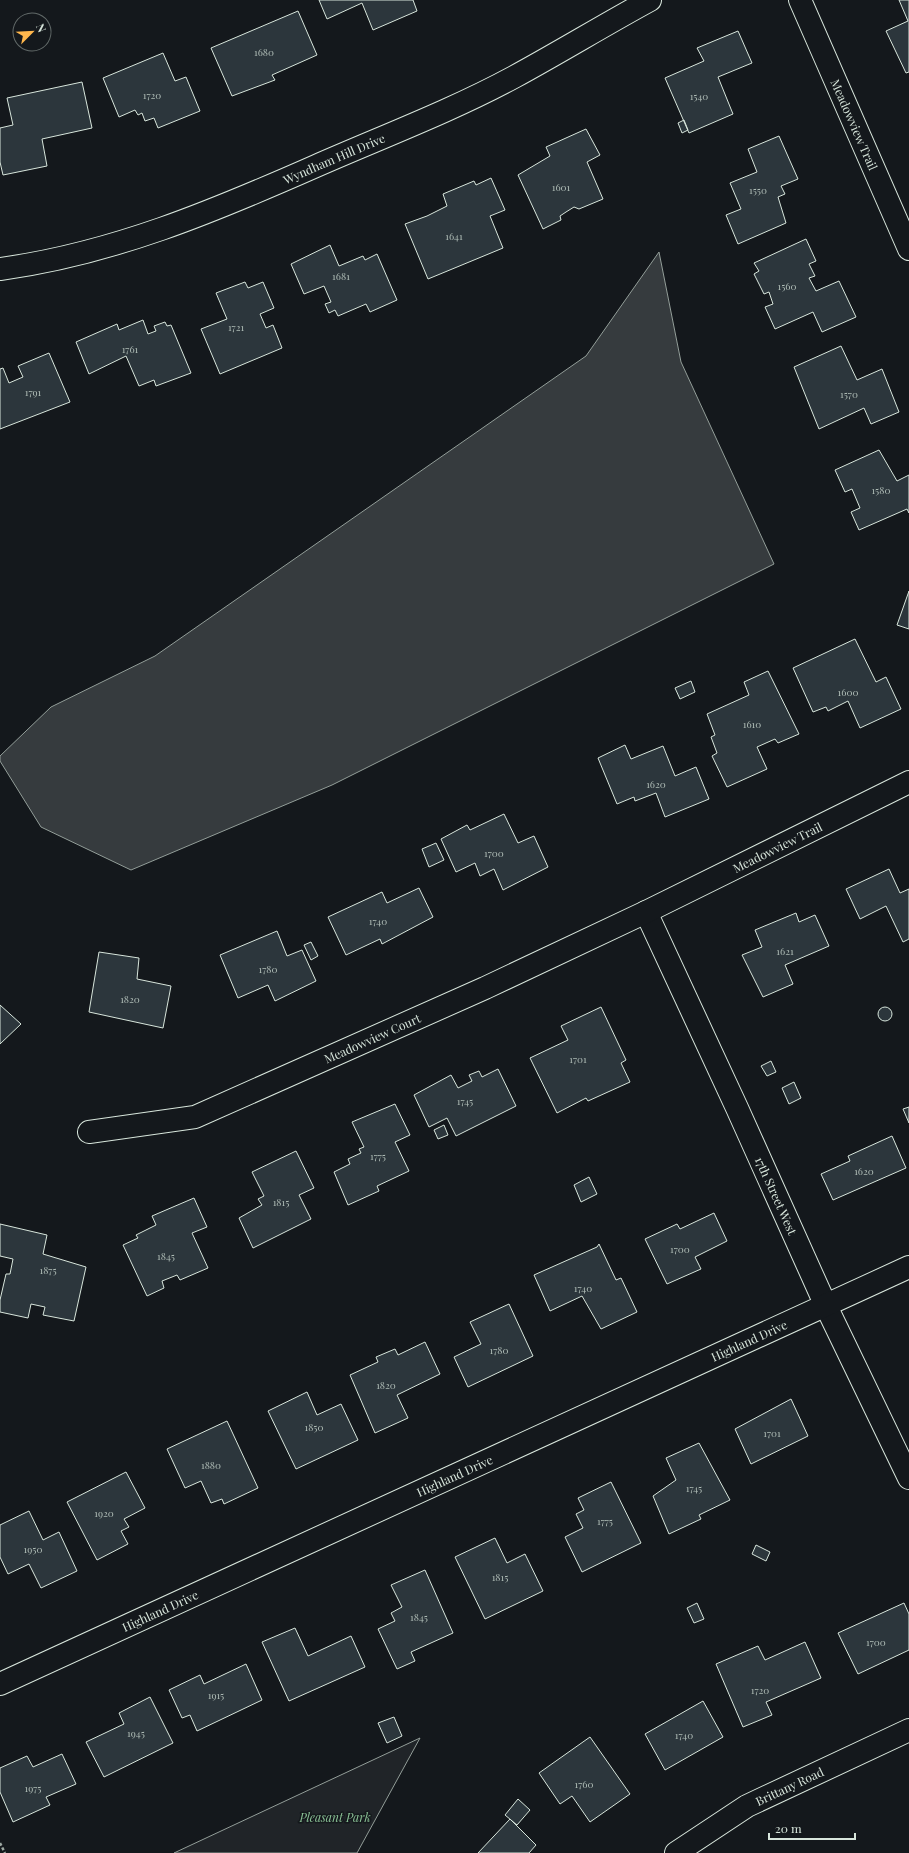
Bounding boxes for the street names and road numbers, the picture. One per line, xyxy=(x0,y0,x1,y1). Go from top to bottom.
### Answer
street label: Meadowview Trail xyxy=(828,77,882,173)
street label: Wyndham Hill Drive xyxy=(280,130,387,188)
street label: Meadowview Trail xyxy=(730,818,825,876)
street label: Meadowview Court xyxy=(322,1009,424,1067)
street label: 17th Street West xyxy=(752,1154,801,1238)
street label: Highland Drive xyxy=(708,1316,790,1365)
street label: Highland Drive xyxy=(414,1451,495,1500)
street label: Highland Drive xyxy=(119,1586,201,1635)
street label: Brittany Road xyxy=(753,1763,826,1809)

